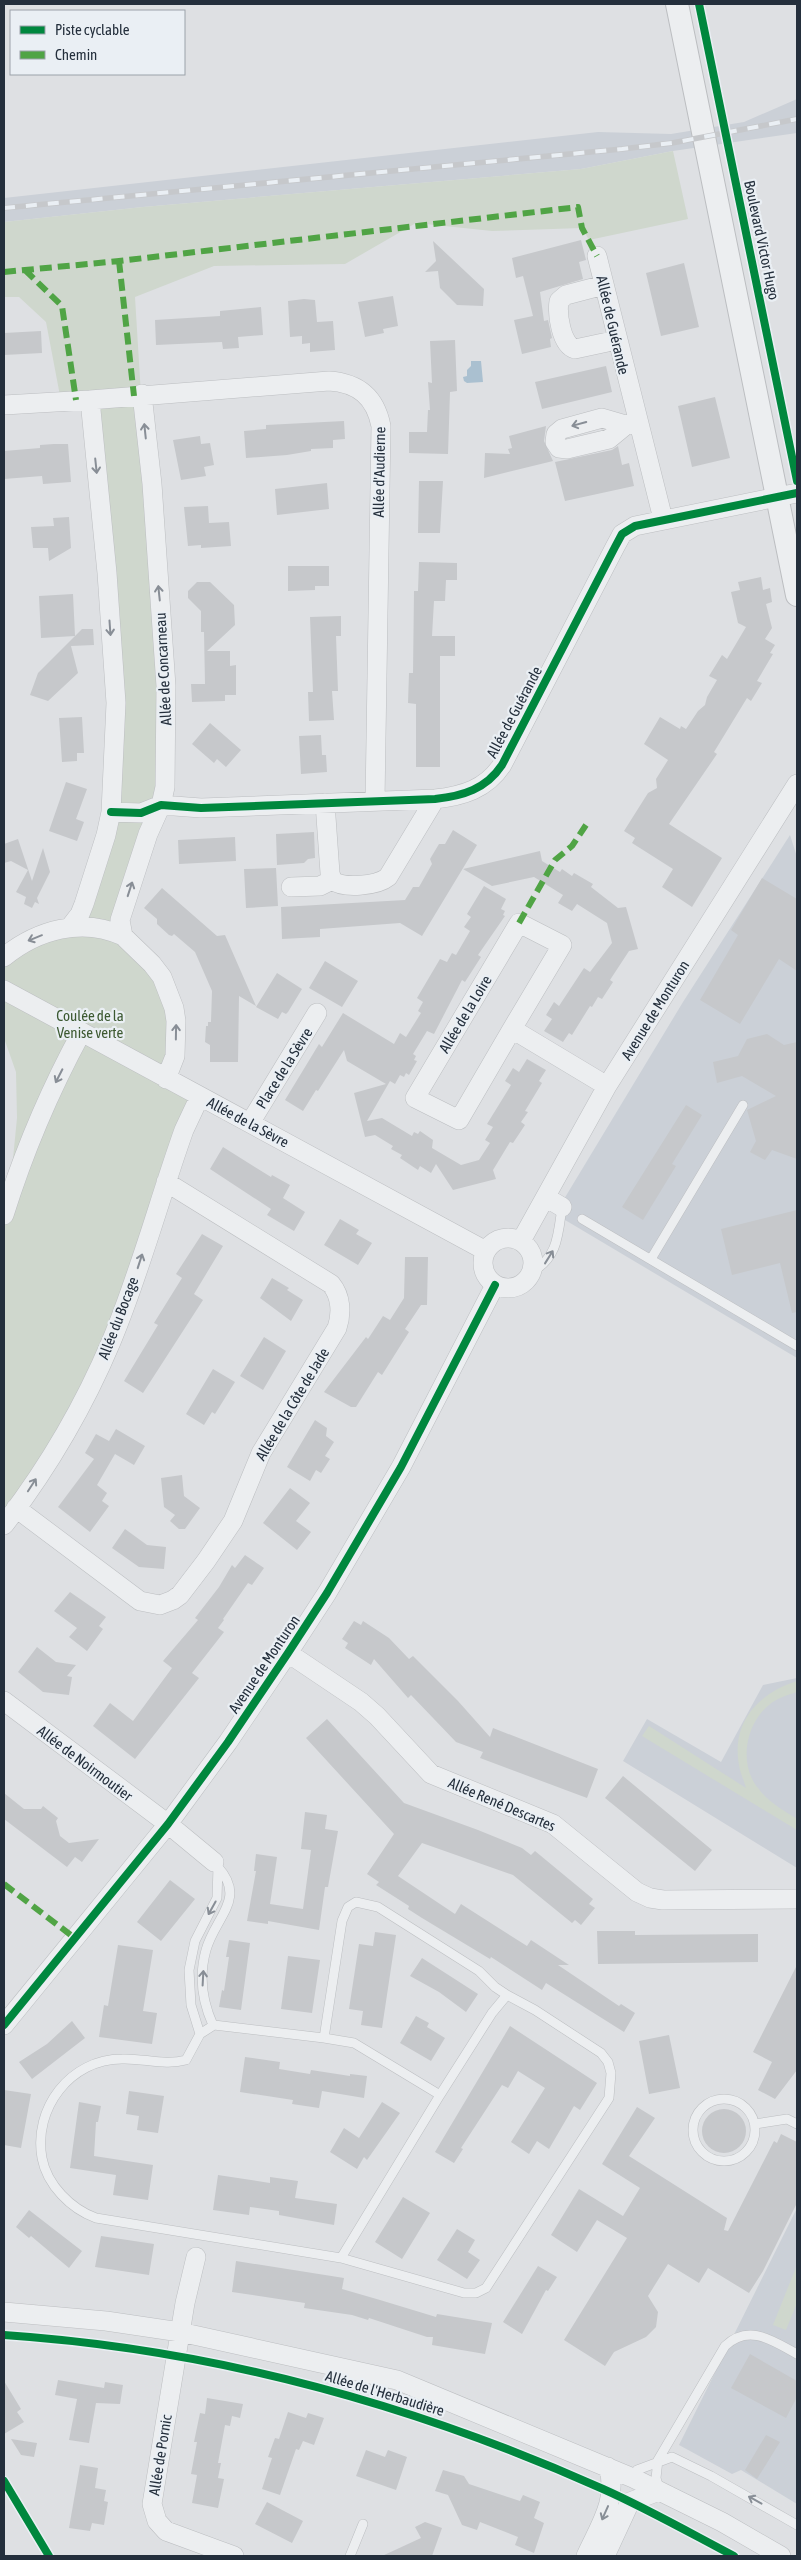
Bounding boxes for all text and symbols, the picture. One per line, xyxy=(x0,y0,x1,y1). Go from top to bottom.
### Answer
legend xyxy=(10,10,185,75)
text: Piste cyclable xyxy=(55,21,130,38)
text: Chemin xyxy=(55,46,97,63)
street label: Boulevard Victor Hugo xyxy=(741,179,783,301)
street label: Allée de Guérande xyxy=(593,274,633,376)
one-way arrow xyxy=(571,420,587,429)
one-way arrow xyxy=(140,423,150,439)
street label: Allée d'Audierne xyxy=(370,426,388,518)
one-way arrow xyxy=(91,458,101,474)
one-way arrow xyxy=(154,585,164,601)
street label: Allée de Concarneau xyxy=(152,612,174,726)
one-way arrow xyxy=(106,620,115,636)
street label: Allée de Guérande xyxy=(483,663,545,761)
one-way arrow xyxy=(125,881,135,897)
one-way arrow xyxy=(27,934,43,943)
street label: Avenue de Monturon xyxy=(618,957,692,1063)
street label: Allée de la Loire xyxy=(435,972,495,1056)
park label: Coulée de la Venise verte xyxy=(56,1007,124,1041)
one-way arrow xyxy=(171,1024,181,1040)
street label: Place de la Sèvre xyxy=(252,1024,316,1112)
one-way arrow xyxy=(53,1068,63,1083)
street label: Allée de la Sèvre xyxy=(204,1093,292,1151)
one-way arrow xyxy=(543,1250,554,1264)
one-way arrow xyxy=(136,1253,145,1269)
street label: Allée du Bocage xyxy=(95,1274,142,1362)
street label: Allée de la Côte de Jade xyxy=(252,1345,332,1463)
one-way arrow xyxy=(27,1479,37,1493)
street label: Avenue de Monturon xyxy=(225,1612,303,1716)
street label: Allée de Noirmoutier xyxy=(34,1722,136,1805)
street label: Allée René Descartes xyxy=(446,1774,558,1834)
one-way arrow xyxy=(207,1900,217,1915)
one-way arrow xyxy=(198,1970,207,1986)
street label: Allée de l'Herbaudière xyxy=(324,2367,447,2419)
street label: Allée de Pornic xyxy=(145,2413,175,2497)
one-way arrow xyxy=(748,2495,763,2505)
one-way arrow xyxy=(600,2505,610,2520)

